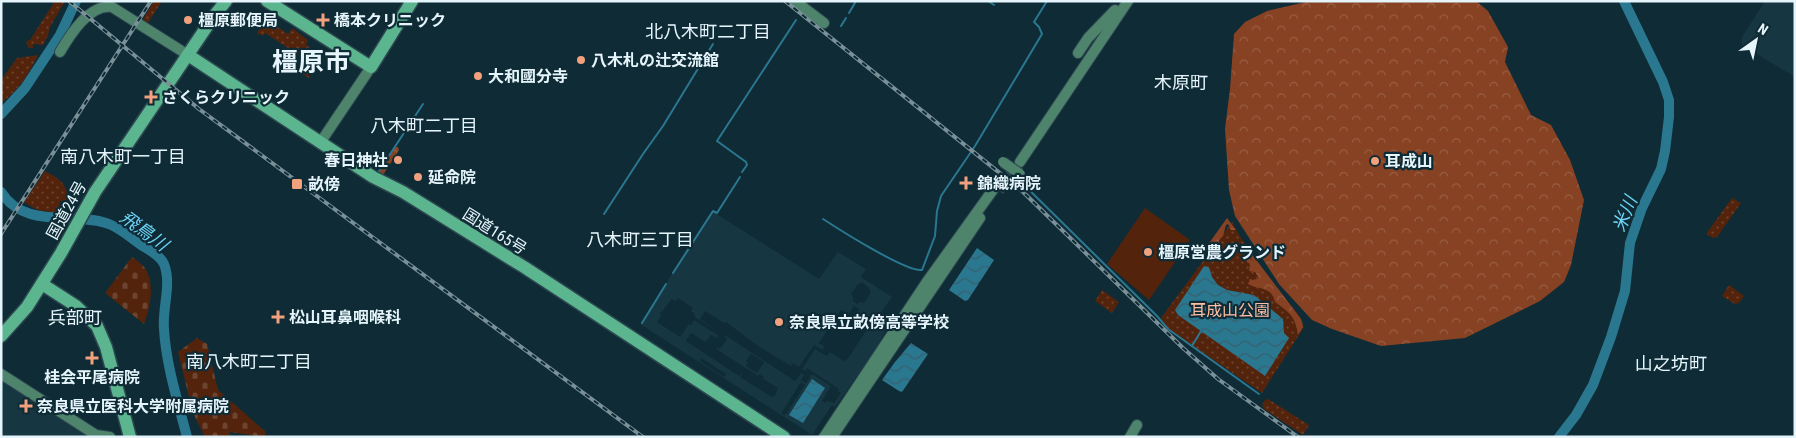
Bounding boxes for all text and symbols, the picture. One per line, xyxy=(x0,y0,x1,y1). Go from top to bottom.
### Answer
place label: 橿原郵便局 xyxy=(198,11,278,30)
place label: 橋本クリニック xyxy=(334,11,446,30)
marker: 橋本クリニック xyxy=(316,13,330,27)
marker: 橿原郵便局 xyxy=(182,14,194,26)
north arrow xyxy=(1731,15,1781,65)
text: N xyxy=(1755,20,1771,38)
district label: 北八木町二丁目 xyxy=(645,21,771,42)
district label: 橿原市 xyxy=(272,47,350,77)
place label: 八木札の辻交流館 xyxy=(591,51,719,70)
marker: 八木札の辻交流館 xyxy=(575,54,587,66)
place label: 大和國分寺 xyxy=(488,67,568,86)
marker: 大和國分寺 xyxy=(472,70,484,82)
district label: 木原町 xyxy=(1154,72,1208,93)
place label: さくらクリニック xyxy=(162,88,290,107)
marker: さくらクリニック xyxy=(144,90,158,104)
district label: 八木町二丁目 xyxy=(370,115,478,136)
district label: 南八木町一丁目 xyxy=(60,146,186,167)
place label: 春日神社 xyxy=(324,151,388,170)
place label: 耳成山 xyxy=(1385,152,1433,171)
marker: 春日神社 xyxy=(392,154,404,166)
marker: 耳成山 xyxy=(1369,155,1381,167)
place label: 延命院 xyxy=(428,168,476,187)
marker: 延命院 xyxy=(412,171,424,183)
place label: 錦織病院 xyxy=(977,174,1041,193)
place label: 畝傍 xyxy=(308,175,340,194)
marker: 錦織病院 xyxy=(959,176,973,190)
marker: 畝傍 xyxy=(290,177,304,191)
street label: 国道24号 xyxy=(43,178,90,243)
water label: 米川 xyxy=(1608,191,1642,234)
street label: 国道165号 xyxy=(459,204,530,258)
water label: 飛鳥川 xyxy=(116,206,174,256)
district label: 八木町三丁目 xyxy=(586,229,694,250)
place label: 橿原営農グランド xyxy=(1158,243,1286,262)
marker: 橿原営農グランド xyxy=(1142,246,1154,258)
park label: 耳成山公園 xyxy=(1190,301,1270,320)
district label: 兵部町 xyxy=(48,307,102,328)
place label: 松山耳鼻咽喉科 xyxy=(289,308,401,327)
marker: 松山耳鼻咽喉科 xyxy=(271,310,285,324)
place label: 奈良県立畝傍高等学校 xyxy=(789,313,949,332)
marker: 奈良県立畝傍高等学校 xyxy=(773,316,785,328)
marker: 桂会平尾病院 xyxy=(85,351,99,365)
district label: 南八木町二丁目 xyxy=(186,351,312,372)
district label: 山之坊町 xyxy=(1635,353,1707,374)
place label: 桂会平尾病院 xyxy=(44,368,140,387)
place label: 奈良県立医科大学附属病院 xyxy=(37,397,229,416)
marker: 奈良県立医科大学附属病院 xyxy=(19,399,33,413)

